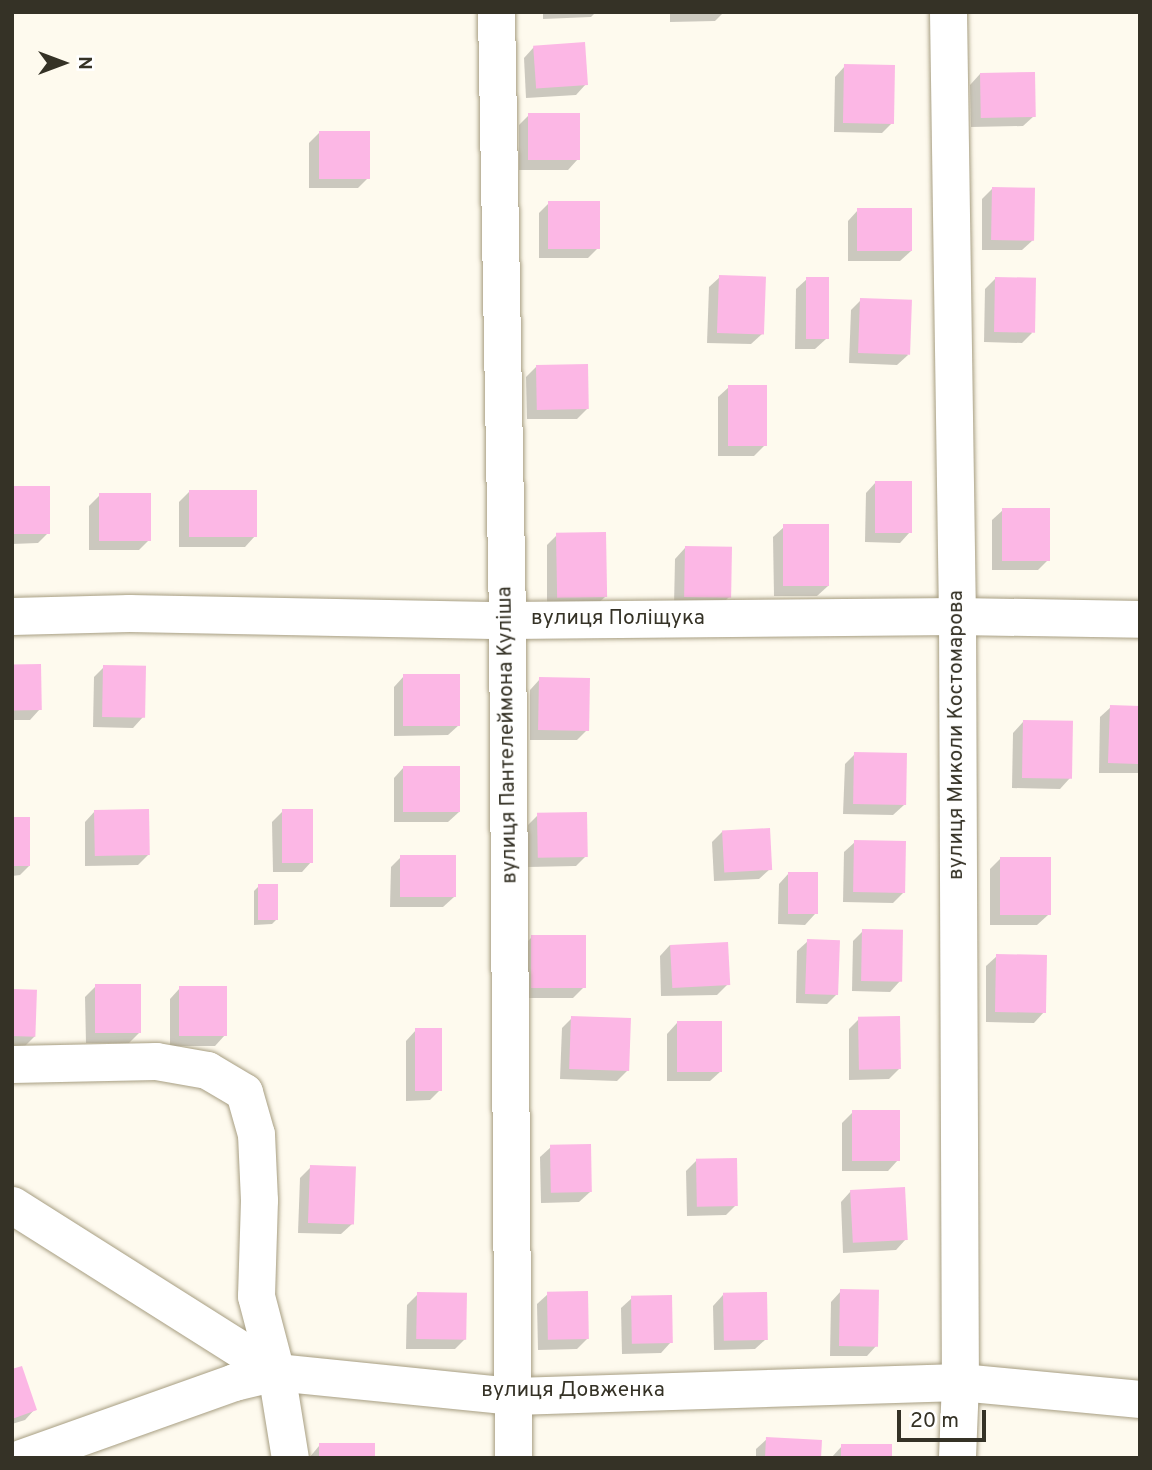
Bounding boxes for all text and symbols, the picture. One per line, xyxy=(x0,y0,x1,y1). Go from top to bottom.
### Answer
north arrow xyxy=(28,28,98,98)
text: N xyxy=(72,56,96,70)
street label: вулиця Пантелеймона Куліша xyxy=(493,586,523,884)
street label: вулиця Миколи Костомарова xyxy=(944,590,970,880)
street label: вулиця Поліщука xyxy=(531,606,705,632)
street label: вулиця Довженка xyxy=(481,1378,665,1404)
scale bar xyxy=(900,1396,989,1440)
text: 20 m xyxy=(910,1408,959,1435)

